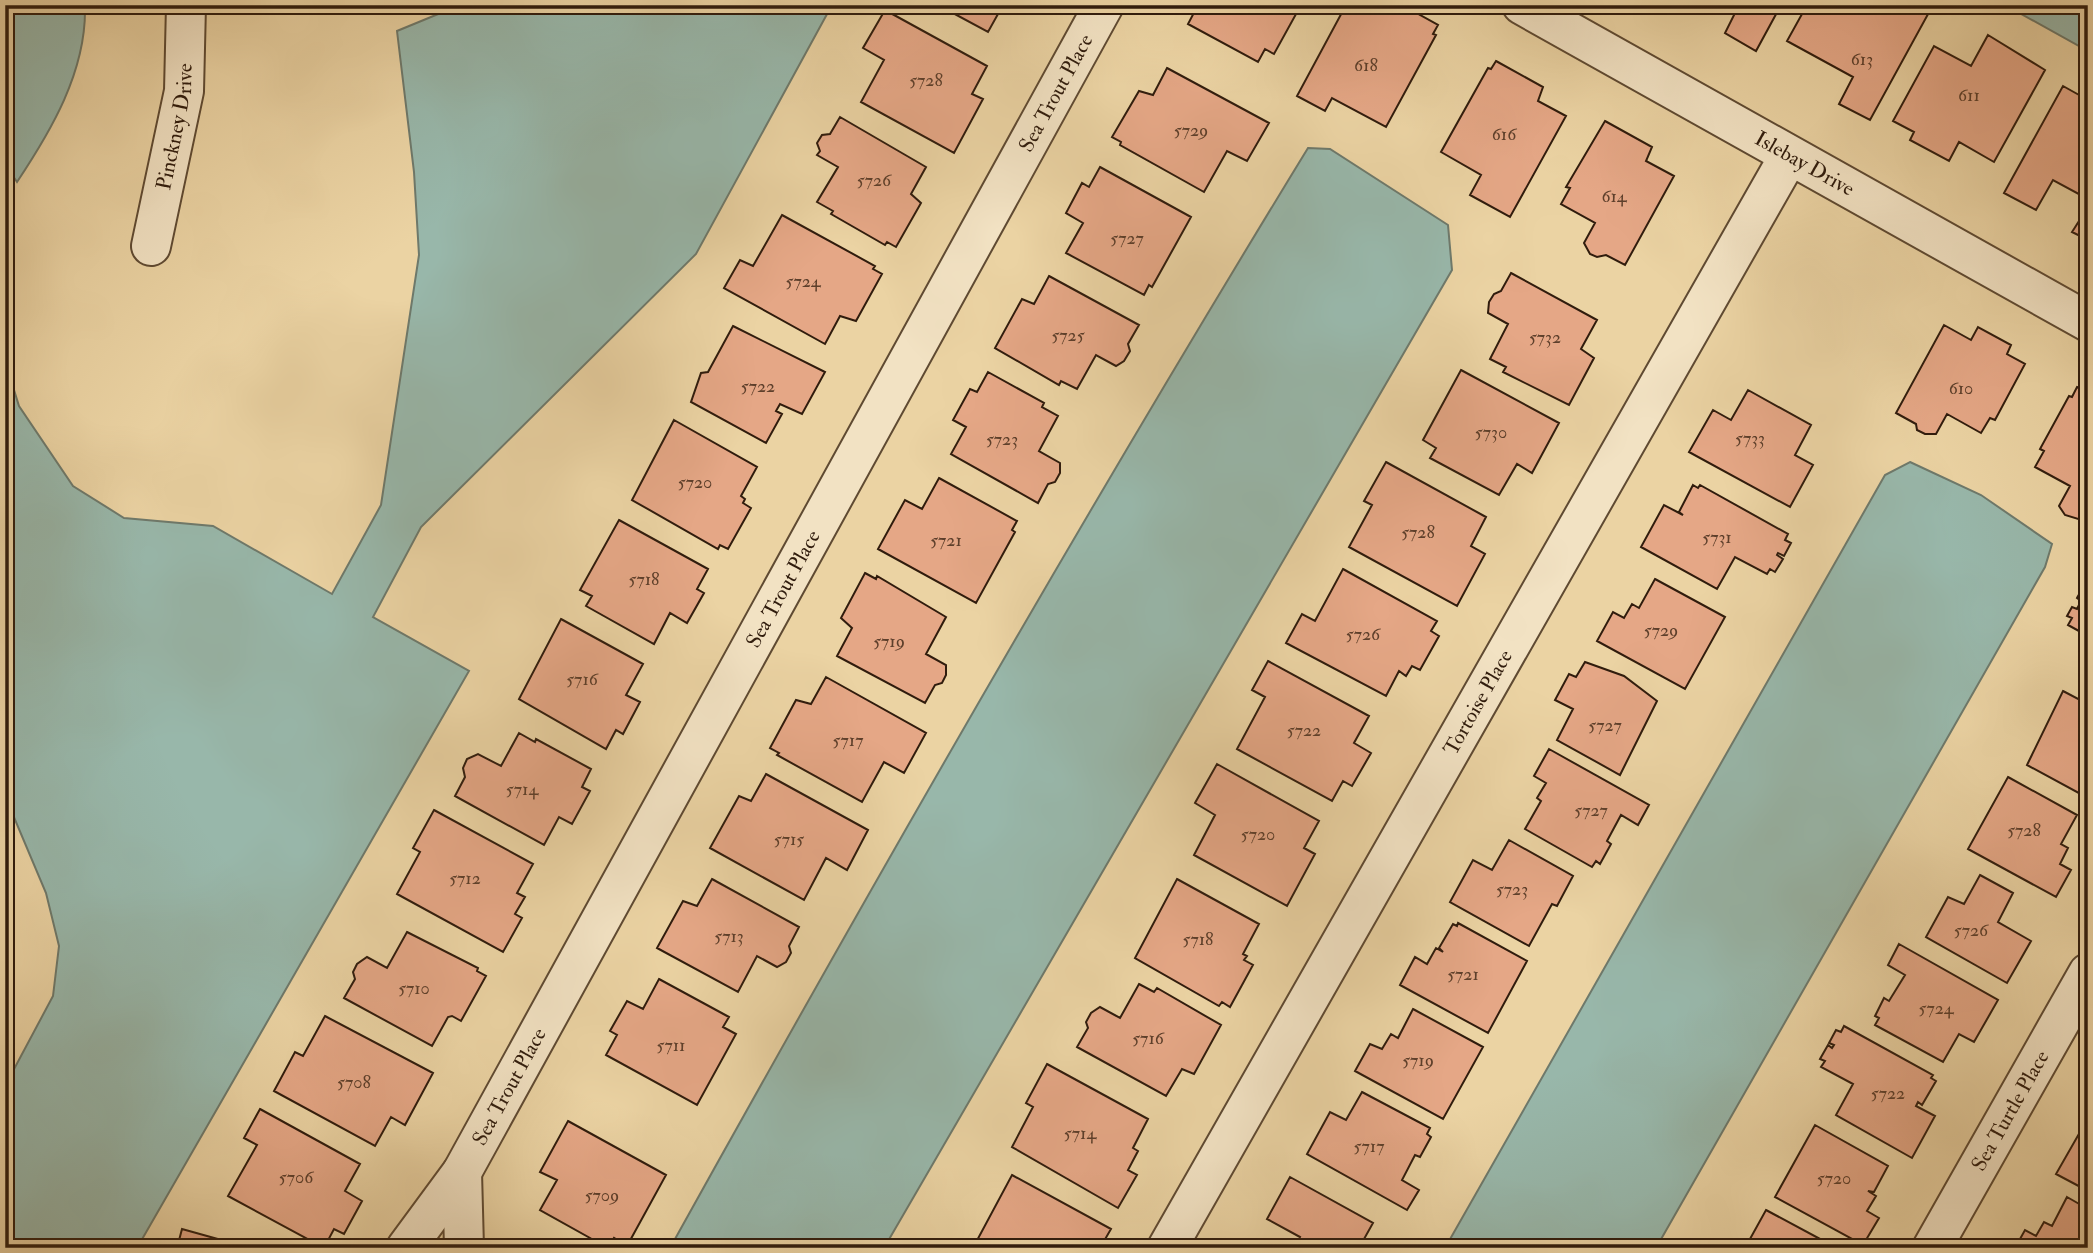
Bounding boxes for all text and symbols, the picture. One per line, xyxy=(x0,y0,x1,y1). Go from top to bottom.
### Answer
street label: Sea Trout Place xyxy=(1012,29,1099,157)
house number: 613 xyxy=(1851,48,1873,71)
house number: 618 xyxy=(1354,54,1378,77)
street label: Pinckney Drive xyxy=(150,63,198,192)
house number: 5728 xyxy=(909,69,943,92)
house number: 611 xyxy=(1958,84,1980,107)
house number: 5729 xyxy=(1174,119,1208,142)
house number: 616 xyxy=(1492,123,1517,146)
street label: Islebay Drive xyxy=(1750,125,1860,202)
house number: 5726 xyxy=(857,169,892,192)
house number: 614 xyxy=(1601,185,1628,208)
house number: 5727 xyxy=(1110,227,1144,250)
house number: 5724 xyxy=(786,270,822,293)
house number: 5725 xyxy=(1051,324,1085,347)
house number: 5732 xyxy=(1529,326,1561,349)
house number: 5722 xyxy=(741,375,775,398)
house number: 610 xyxy=(1949,377,1973,400)
house number: 5730 xyxy=(1475,421,1507,444)
house number: 5733 xyxy=(1735,427,1765,450)
house number: 5723 xyxy=(986,428,1018,451)
house number: 5720 xyxy=(678,471,712,494)
house number: 5728 xyxy=(1401,521,1435,544)
street label: Sea Trout Place xyxy=(740,525,826,652)
house number: 5731 xyxy=(1702,526,1732,549)
house number: 5721 xyxy=(930,529,962,552)
house number: 5718 xyxy=(628,568,660,591)
house number: 5729 xyxy=(1644,619,1678,642)
house number: 5726 xyxy=(1346,623,1381,646)
house number: 5719 xyxy=(873,630,905,653)
street label: Tortoise Place xyxy=(1437,645,1519,760)
house number: 5716 xyxy=(566,668,599,691)
house number: 5727 xyxy=(1588,714,1622,737)
house number: 5722 xyxy=(1287,719,1321,742)
house number: 5717 xyxy=(833,729,863,752)
house number: 5714 xyxy=(506,778,539,801)
house number: 5727 xyxy=(1574,799,1608,822)
house number: 5728 xyxy=(2007,819,2041,842)
house number: 5720 xyxy=(1241,823,1275,846)
house number: 5715 xyxy=(774,828,804,851)
house number: 5712 xyxy=(449,867,481,890)
house number: 5723 xyxy=(1496,878,1528,901)
house number: 5726 xyxy=(1954,919,1989,942)
house number: 5713 xyxy=(714,925,744,948)
house number: 5718 xyxy=(1182,928,1214,951)
house number: 5721 xyxy=(1447,963,1479,986)
house number: 5710 xyxy=(398,977,430,1000)
house number: 5724 xyxy=(1919,997,1955,1020)
street label: Sea Trout Place xyxy=(466,1023,552,1150)
house number: 5716 xyxy=(1132,1027,1165,1050)
house number: 5711 xyxy=(656,1034,686,1057)
street label: Sea Turtle Place xyxy=(1965,1045,2055,1176)
house number: 5719 xyxy=(1402,1049,1434,1072)
house number: 5708 xyxy=(337,1071,371,1094)
house number: 5722 xyxy=(1871,1082,1905,1105)
house number: 5714 xyxy=(1064,1122,1097,1145)
house number: 5717 xyxy=(1354,1135,1384,1158)
house number: 5706 xyxy=(279,1166,314,1189)
house number: 5720 xyxy=(1817,1167,1851,1190)
house number: 5709 xyxy=(585,1184,619,1207)

